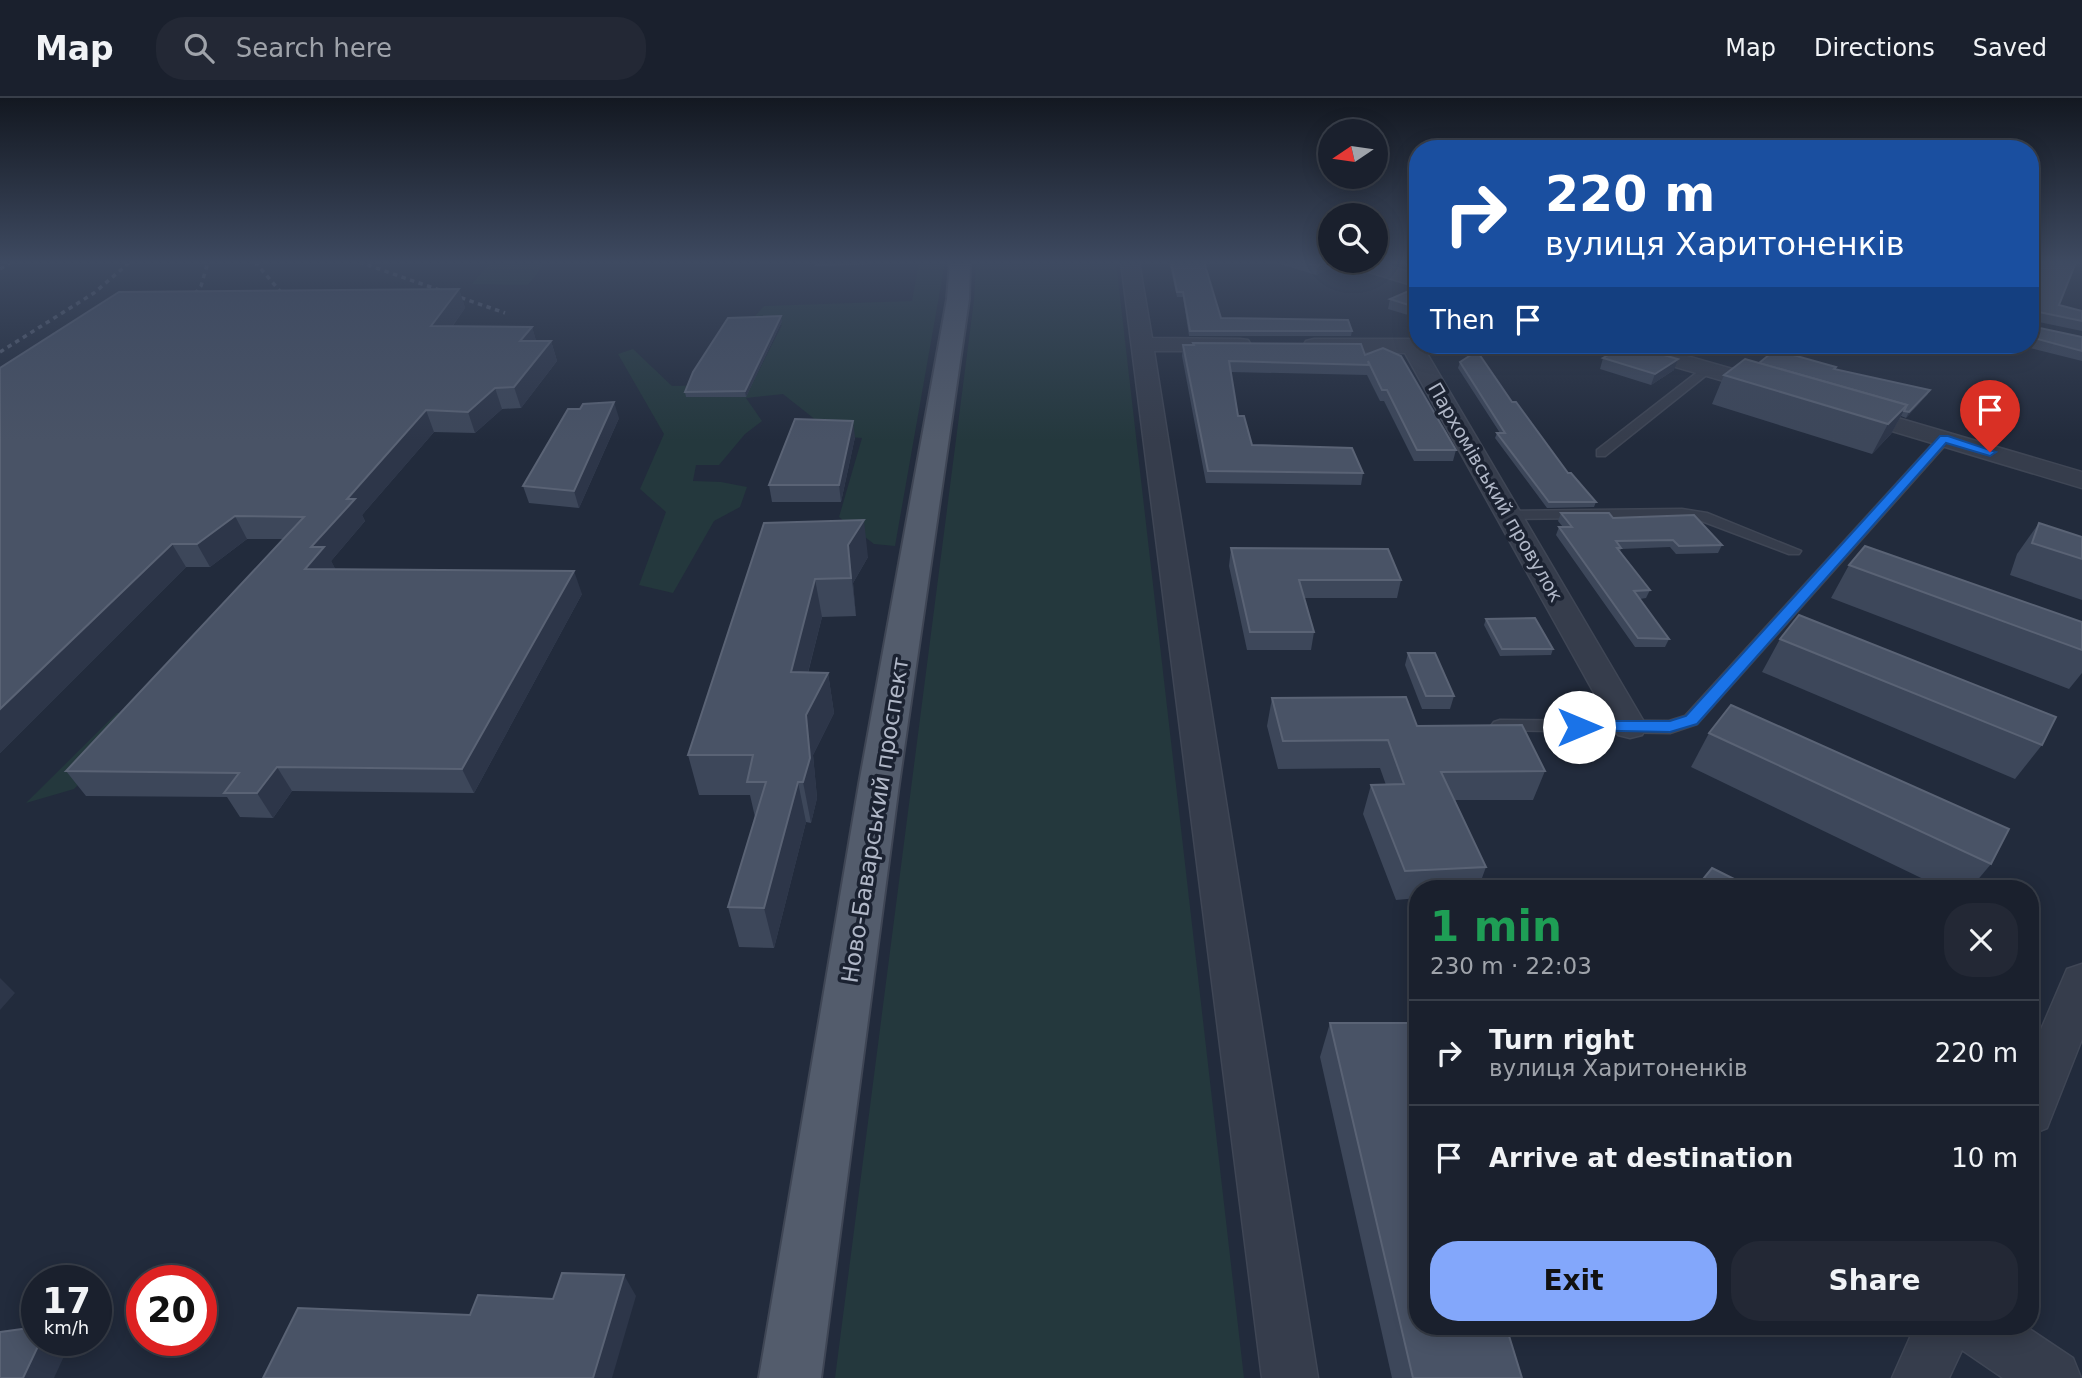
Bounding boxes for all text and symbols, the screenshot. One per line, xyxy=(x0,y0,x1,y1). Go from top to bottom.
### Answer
search box xyxy=(156,17,646,80)
text: Map xyxy=(35,29,114,68)
icon: search xyxy=(180,29,218,67)
text: Search here xyxy=(236,33,392,63)
text: Map xyxy=(1725,34,1776,62)
text: Directions xyxy=(1814,34,1935,62)
text: Saved xyxy=(1973,34,2047,62)
north arrow xyxy=(1318,119,1388,189)
map controls xyxy=(1318,119,1388,273)
text: 220 m xyxy=(1545,166,1715,223)
icon: right xyxy=(1430,168,1521,259)
button: search xyxy=(1318,203,1388,273)
text: вулиця Харитоненків xyxy=(1545,225,1905,263)
icon: arrive xyxy=(1509,301,1547,339)
text: Then xyxy=(1430,305,1495,335)
street label: Пархомівський провулок xyxy=(1424,379,1568,605)
pin xyxy=(1960,380,2020,452)
icon: arrive xyxy=(1971,391,2009,429)
street label: Ново-Баварський проспект xyxy=(836,655,914,985)
position arrow xyxy=(1542,690,1616,764)
text: 1 min xyxy=(1430,902,1562,951)
button: close xyxy=(1944,903,2018,977)
text: 230 m · 22:03 xyxy=(1430,953,1592,979)
text: Turn right xyxy=(1489,1025,1634,1055)
icon: right xyxy=(1430,1034,1468,1072)
text: 220 m xyxy=(1935,1038,2018,1068)
text: вулиця Харитоненків xyxy=(1489,1055,1748,1081)
icon: arrive xyxy=(1430,1139,1468,1177)
text: Arrive at destination xyxy=(1489,1143,1793,1173)
text: 10 m xyxy=(1951,1143,2018,1173)
button: Exit xyxy=(1430,1241,1717,1321)
button: Share xyxy=(1731,1241,2018,1321)
speed limit sign: 20 xyxy=(126,1265,217,1356)
text: 17 xyxy=(42,1281,91,1321)
text: km/h xyxy=(44,1317,89,1338)

